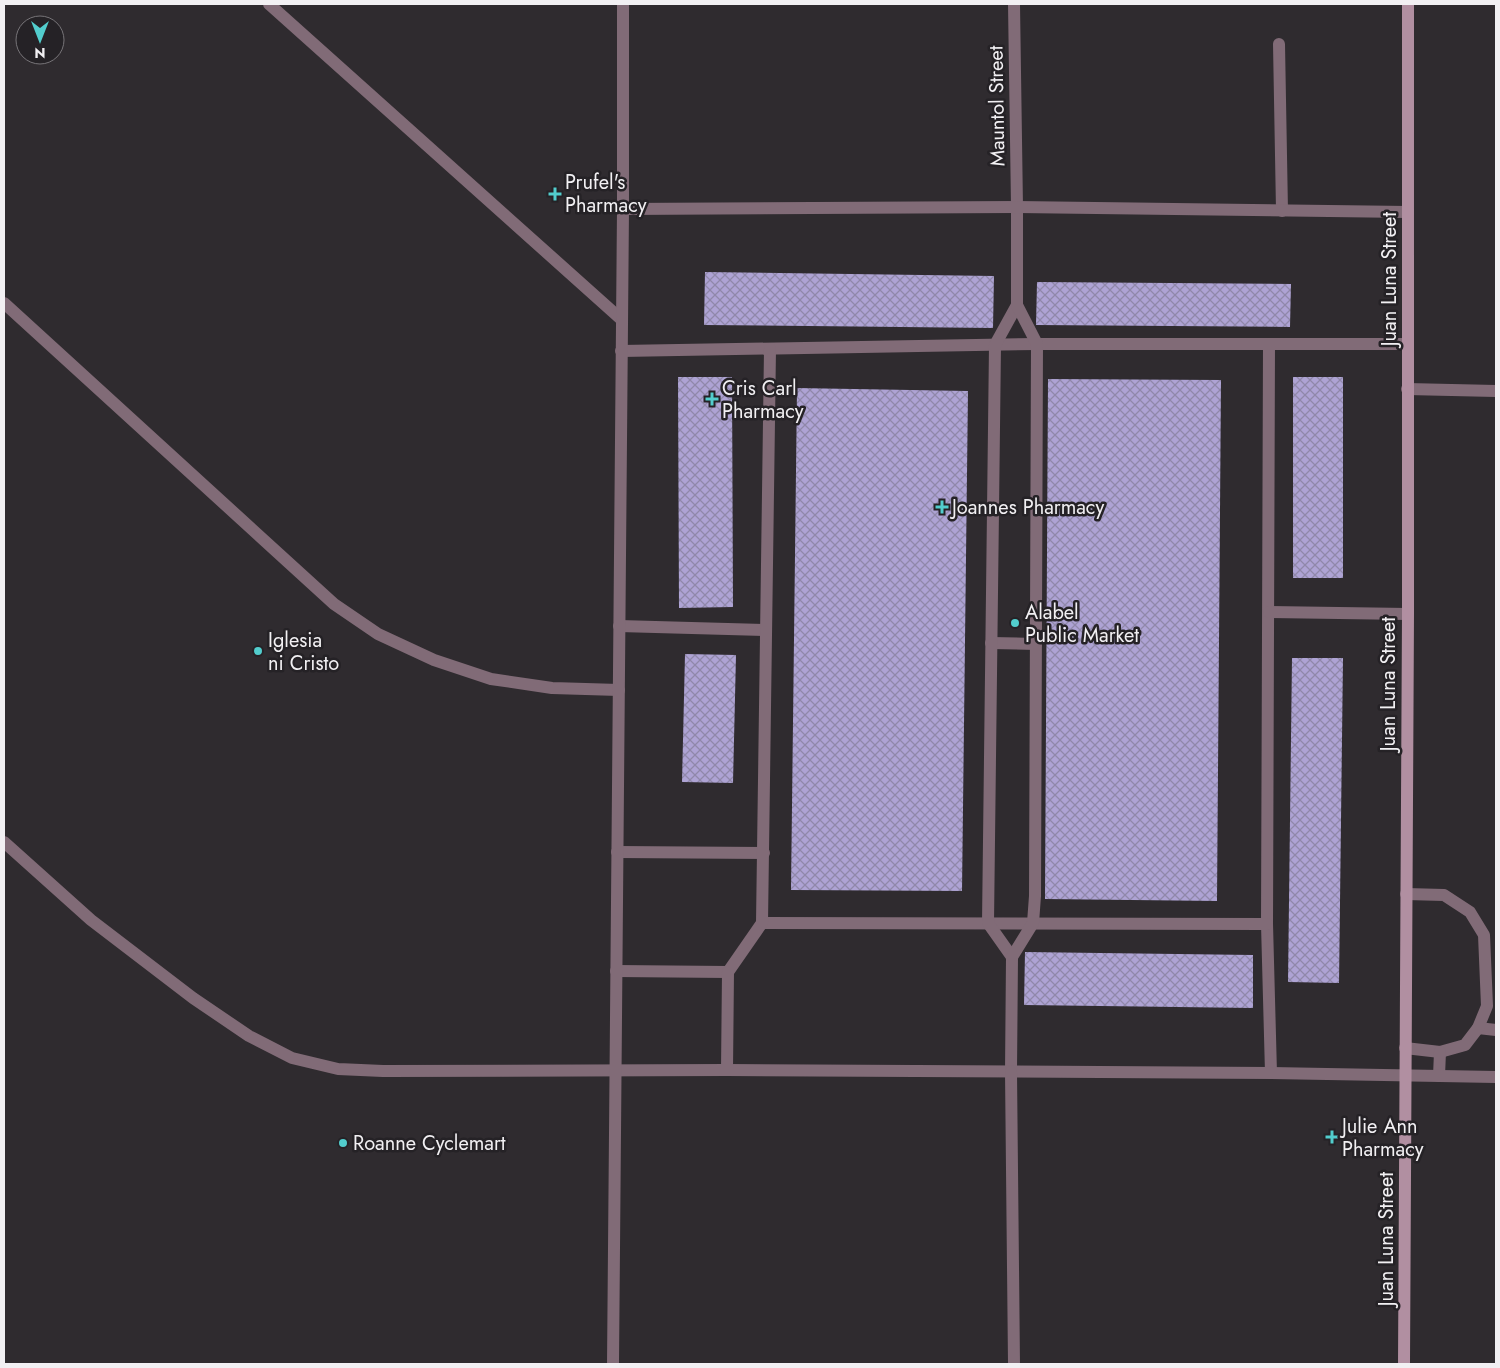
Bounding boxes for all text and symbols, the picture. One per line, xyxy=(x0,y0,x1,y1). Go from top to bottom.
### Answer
north arrow xyxy=(15,15,65,65)
text: N xyxy=(34,43,46,63)
street label: Mauntol Street xyxy=(981,45,1013,167)
place label: Prufel's Pharmacy xyxy=(565,168,647,220)
marker: Prufel's Pharmacy xyxy=(549,188,561,200)
street label: Juan Luna Street xyxy=(1375,212,1404,349)
place label: Cris Carl Pharmacy xyxy=(722,374,804,426)
marker: Cris Carl Pharmacy xyxy=(706,393,718,405)
place label: Joannes Pharmacy xyxy=(949,493,1104,522)
marker: Joannes Pharmacy xyxy=(936,501,948,513)
place label: Alabel Public Market xyxy=(1025,598,1139,650)
marker: Alabel Public Market xyxy=(1009,617,1021,629)
street label: Juan Luna Street xyxy=(1374,617,1403,754)
place label: Iglesia ni Cristo xyxy=(268,626,339,678)
marker: Iglesia ni Cristo xyxy=(252,645,264,657)
place label: Julie Ann Pharmacy xyxy=(1339,1112,1424,1164)
place label: Roanne Cyclemart xyxy=(353,1129,506,1158)
marker: Julie Ann Pharmacy xyxy=(1326,1131,1338,1143)
marker: Roanne Cyclemart xyxy=(337,1137,349,1149)
street label: Juan Luna Street xyxy=(1372,1172,1401,1309)

